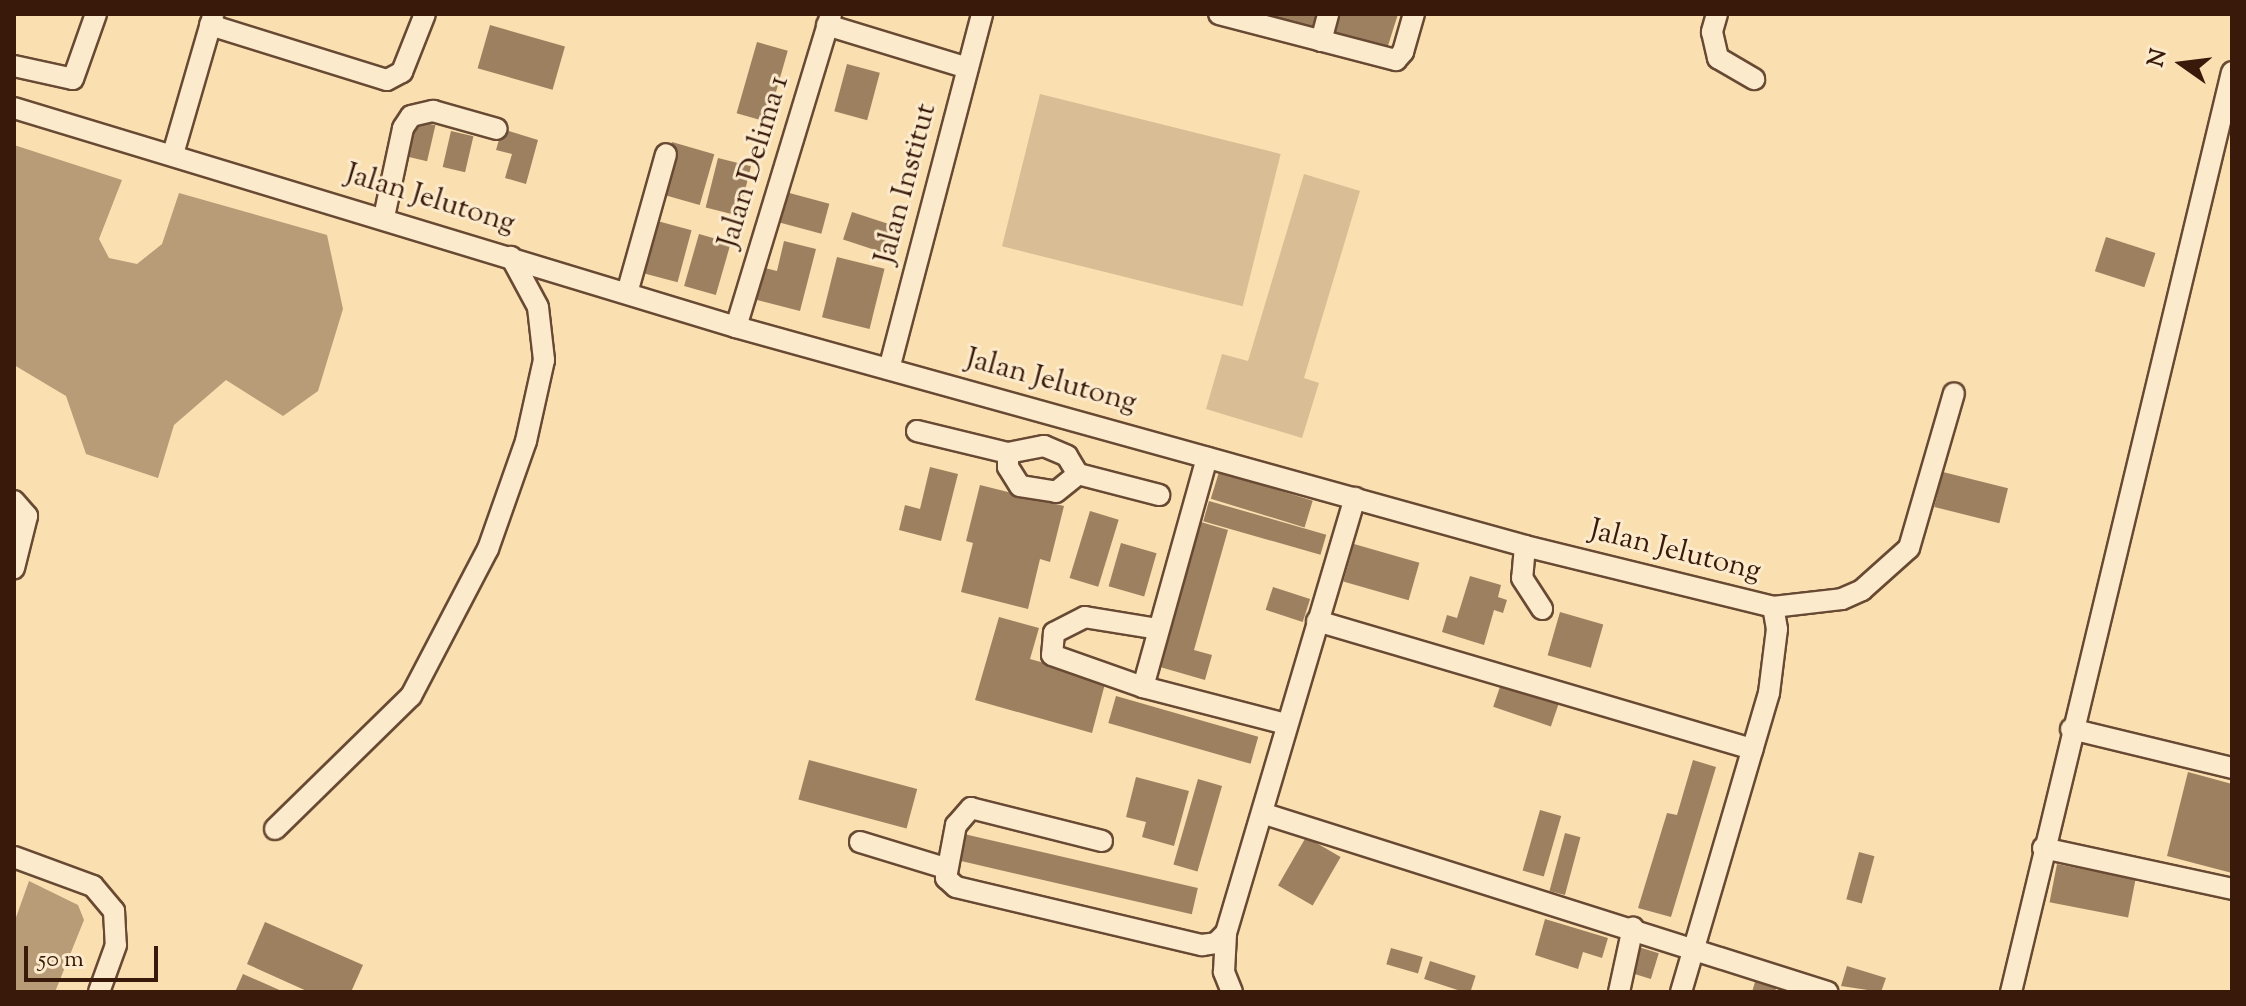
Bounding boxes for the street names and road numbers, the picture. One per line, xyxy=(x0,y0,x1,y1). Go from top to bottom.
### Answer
street label: Jalan Delima 1 xyxy=(712,71,798,253)
street label: Jalan Institut xyxy=(868,100,946,268)
street label: Jalan Jelutong xyxy=(341,157,519,243)
street label: Jalan Jelutong xyxy=(962,342,1140,422)
street label: Jalan Jelutong xyxy=(1586,513,1764,591)

